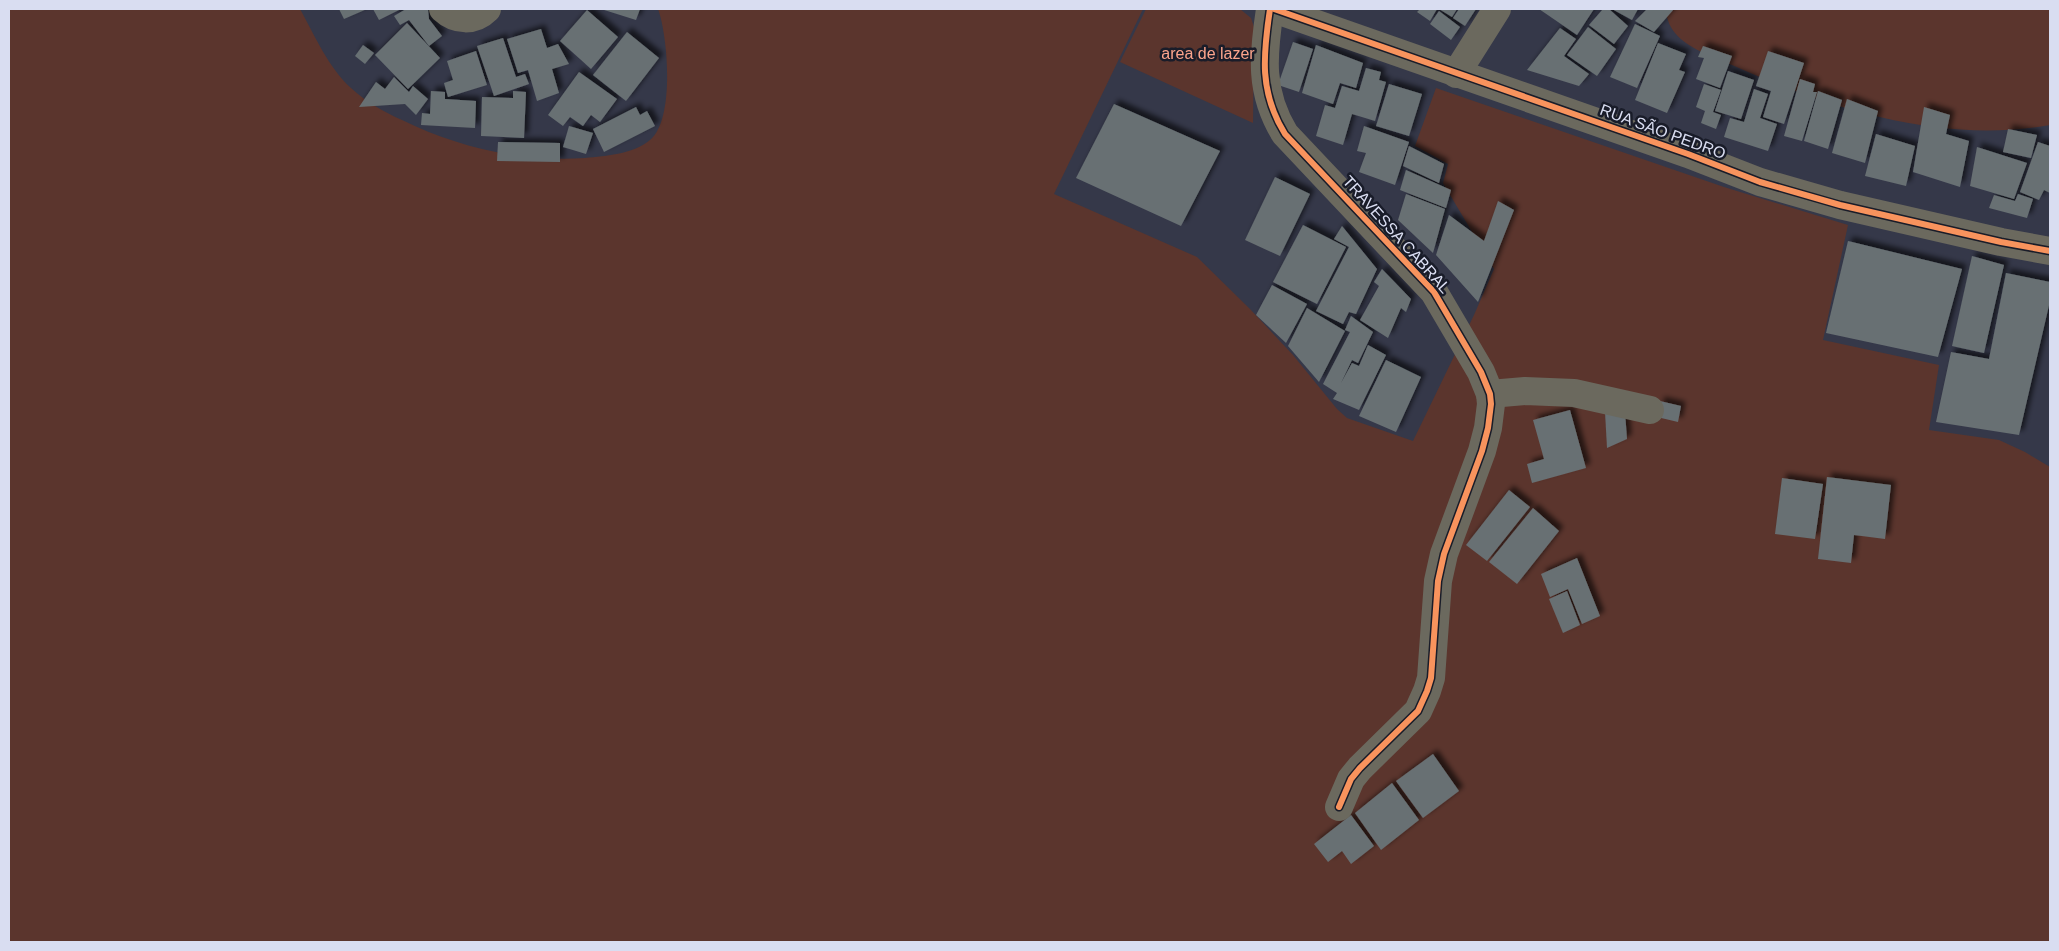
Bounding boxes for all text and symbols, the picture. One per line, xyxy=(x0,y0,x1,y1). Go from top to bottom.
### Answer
park label: area de lazer xyxy=(1161,45,1255,62)
street label: RUA SÃO PEDRO xyxy=(1598,99,1729,162)
street label: TRAVESSA CABRAL xyxy=(1340,172,1454,296)

